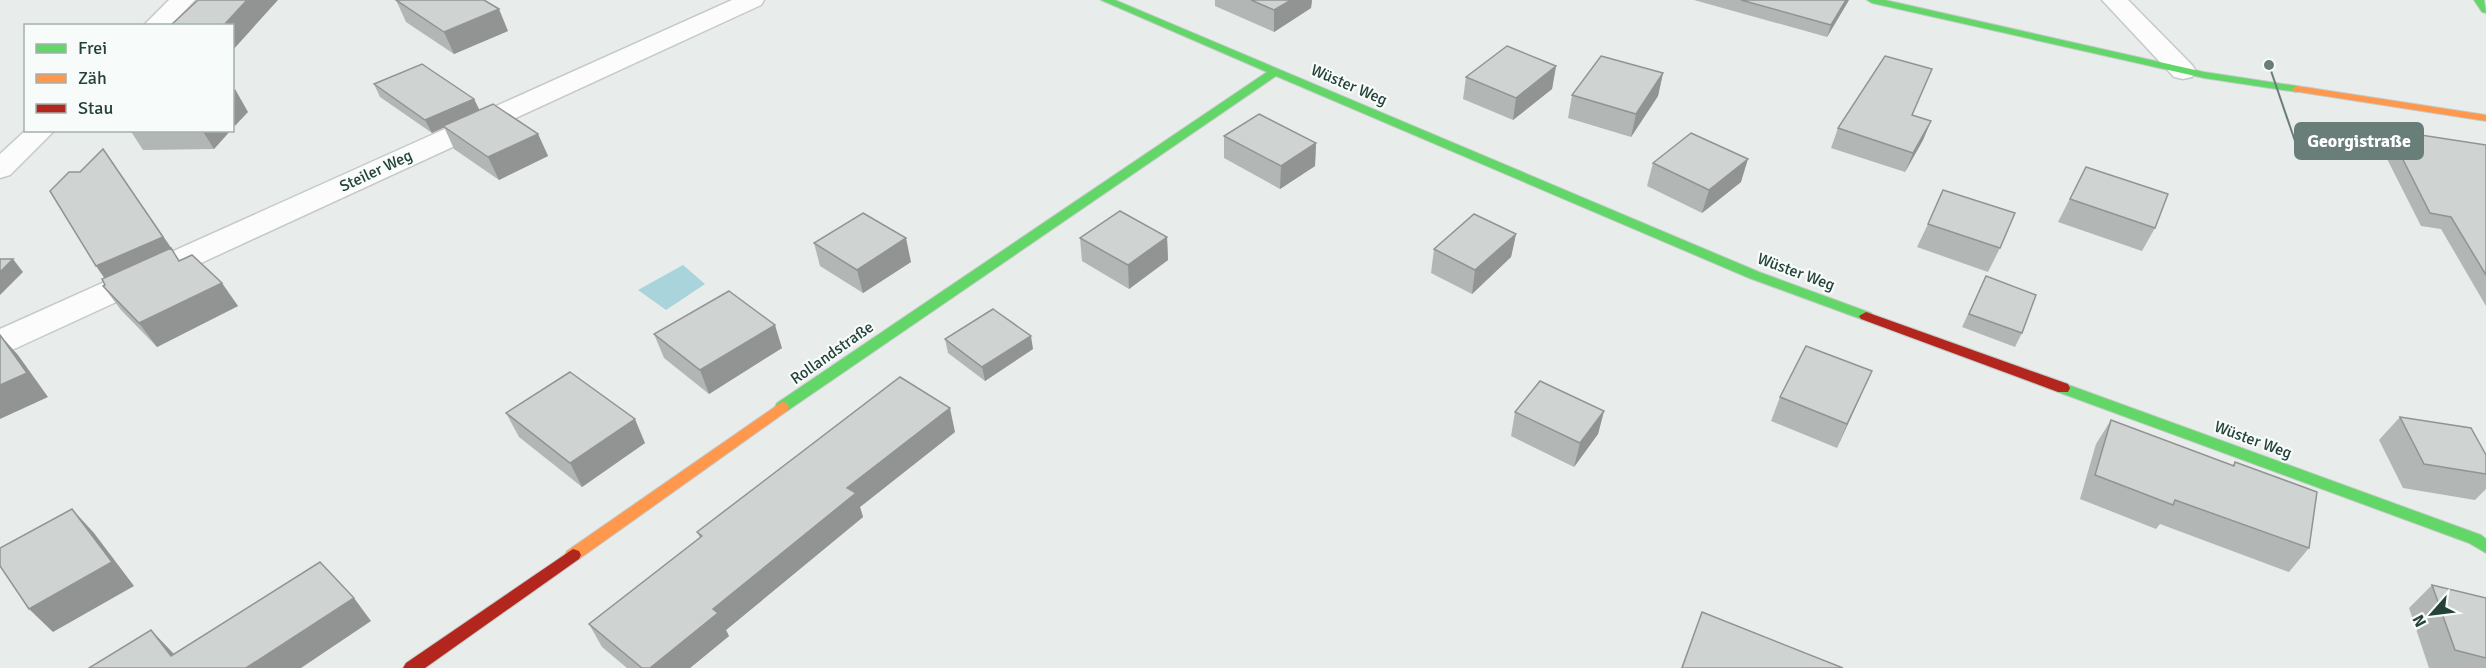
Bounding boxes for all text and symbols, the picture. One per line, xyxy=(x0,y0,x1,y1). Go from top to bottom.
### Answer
legend xyxy=(24,24,234,132)
text: Frei xyxy=(78,37,107,59)
street label: Wüster Weg xyxy=(1308,60,1390,110)
text: Zäh xyxy=(78,67,107,89)
text: Stau xyxy=(78,97,113,119)
callout: Georgistraße xyxy=(2295,123,2423,159)
text: Georgistraße xyxy=(2307,130,2411,152)
street label: Steiler Weg xyxy=(336,145,416,197)
street label: Wüster Weg xyxy=(1754,249,1838,295)
street label: Rollandstraße xyxy=(787,317,877,389)
street label: Wüster Weg xyxy=(2211,417,2295,463)
north arrow xyxy=(2402,584,2462,644)
text: N xyxy=(2408,611,2431,630)

